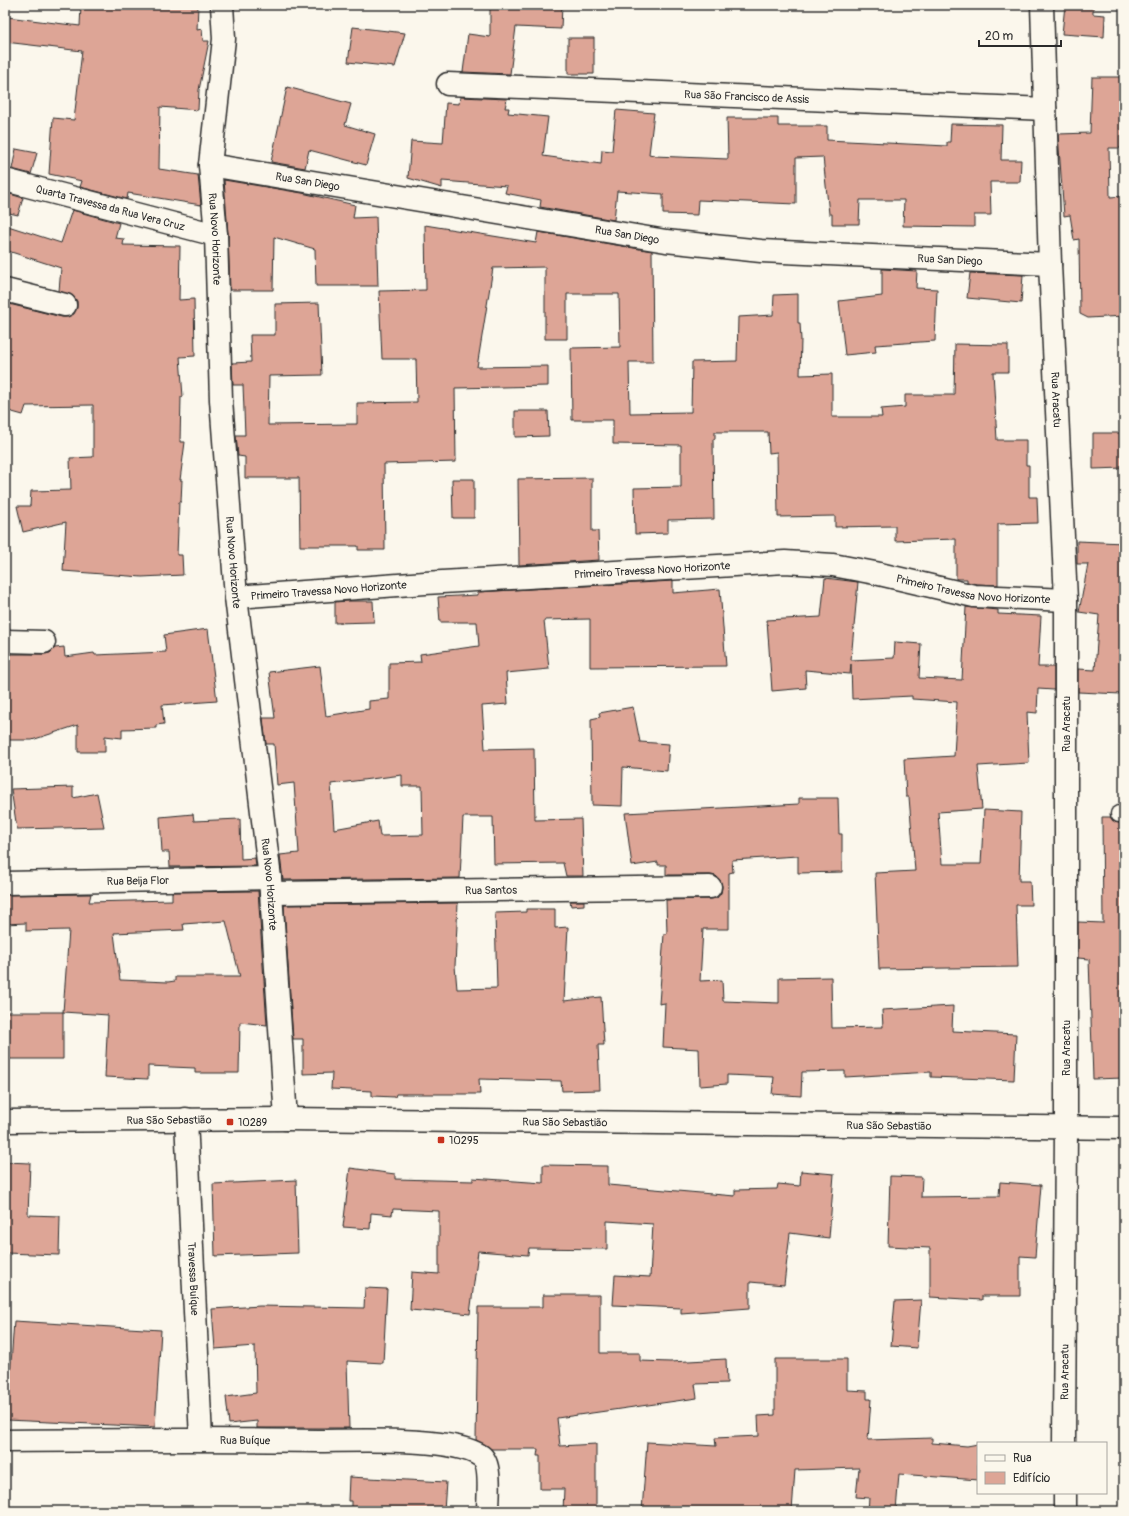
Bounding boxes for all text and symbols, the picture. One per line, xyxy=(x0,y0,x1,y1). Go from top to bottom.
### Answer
scale bar xyxy=(979,22,1061,48)
text: 20 m xyxy=(985,29,1014,44)
street label: Rua São Francisco de Assis xyxy=(684,88,810,106)
street label: Rua San Diego xyxy=(274,170,341,194)
street label: Quarta Travessa da Rua Vera Cruz xyxy=(34,182,187,234)
street label: Rua Novo Horizonte xyxy=(205,192,224,286)
street label: Rua San Diego xyxy=(594,223,660,247)
street label: Rua San Diego xyxy=(917,252,983,268)
street label: Rua Aracatu xyxy=(1048,371,1064,428)
street label: Rua Novo Horizonte xyxy=(223,516,243,610)
street label: Primeiro Travessa Novo Horizonte xyxy=(574,559,731,581)
street label: Primeiro Travessa Novo Horizonte xyxy=(895,572,1051,606)
street label: Primeiro Travessa Novo Horizonte xyxy=(250,578,408,603)
street label: Rua Aracatu xyxy=(1060,696,1073,752)
street label: Rua Novo Horizonte xyxy=(258,838,279,931)
street label: Rua Beija Flor xyxy=(107,874,169,888)
street label: Rua Santos xyxy=(465,884,517,897)
street label: Rua Aracatu xyxy=(1060,1020,1073,1076)
street label: Rua São Sebastião xyxy=(126,1114,212,1127)
place label: 10289 xyxy=(238,1116,268,1129)
street label: Rua São Sebastião xyxy=(522,1116,608,1129)
marker: 10289 xyxy=(225,1117,235,1127)
street label: Rua São Sebastião xyxy=(846,1119,932,1133)
place label: 10295 xyxy=(449,1134,479,1147)
marker: 10295 xyxy=(436,1135,446,1145)
street label: Travessa Buíque xyxy=(185,1242,201,1316)
street label: Rua Aracatu xyxy=(1058,1344,1072,1400)
street label: Rua Buíque xyxy=(220,1434,271,1447)
legend xyxy=(977,1442,1107,1494)
text: Rua xyxy=(1013,1451,1032,1466)
text: Edifício xyxy=(1013,1471,1051,1486)

